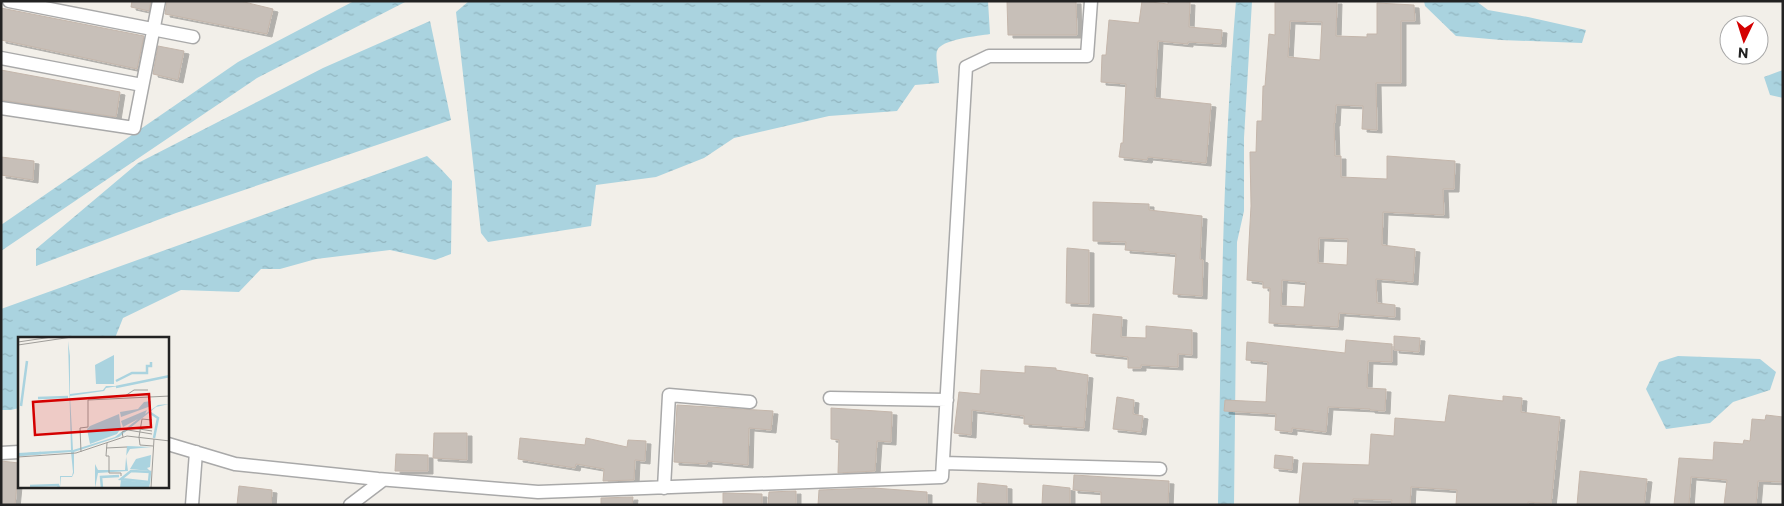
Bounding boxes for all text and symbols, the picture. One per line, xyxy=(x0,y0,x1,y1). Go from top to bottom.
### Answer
north arrow xyxy=(1719,15,1769,65)
text: N xyxy=(1737,45,1749,62)
inset map xyxy=(18,337,169,488)

